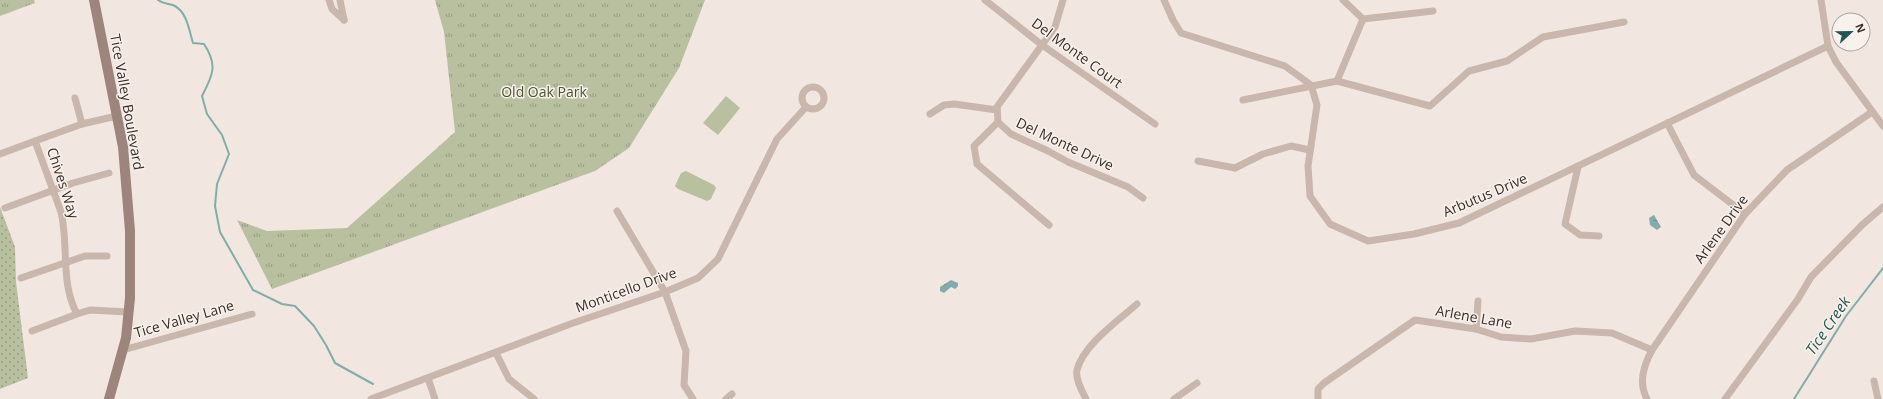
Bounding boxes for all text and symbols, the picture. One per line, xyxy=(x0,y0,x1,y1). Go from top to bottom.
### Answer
north arrow xyxy=(1831,12,1871,52)
street label: Del Monte Court xyxy=(1028,13,1126,92)
text: N xyxy=(1852,21,1869,35)
street label: Tice Valley Boulevard xyxy=(106,32,149,171)
park label: Old Oak Park xyxy=(501,82,587,101)
street label: Del Monte Drive xyxy=(1013,113,1117,175)
street label: Chives Way xyxy=(43,145,84,222)
street label: Arbutus Drive xyxy=(1440,168,1530,221)
street label: Arlene Drive xyxy=(1689,191,1752,267)
street label: Monticello Drive xyxy=(573,262,679,317)
water label: Tice Creek xyxy=(1800,292,1854,359)
street label: Tice Valley Lane xyxy=(132,295,236,342)
street label: Arlene Lane xyxy=(1434,300,1514,333)

